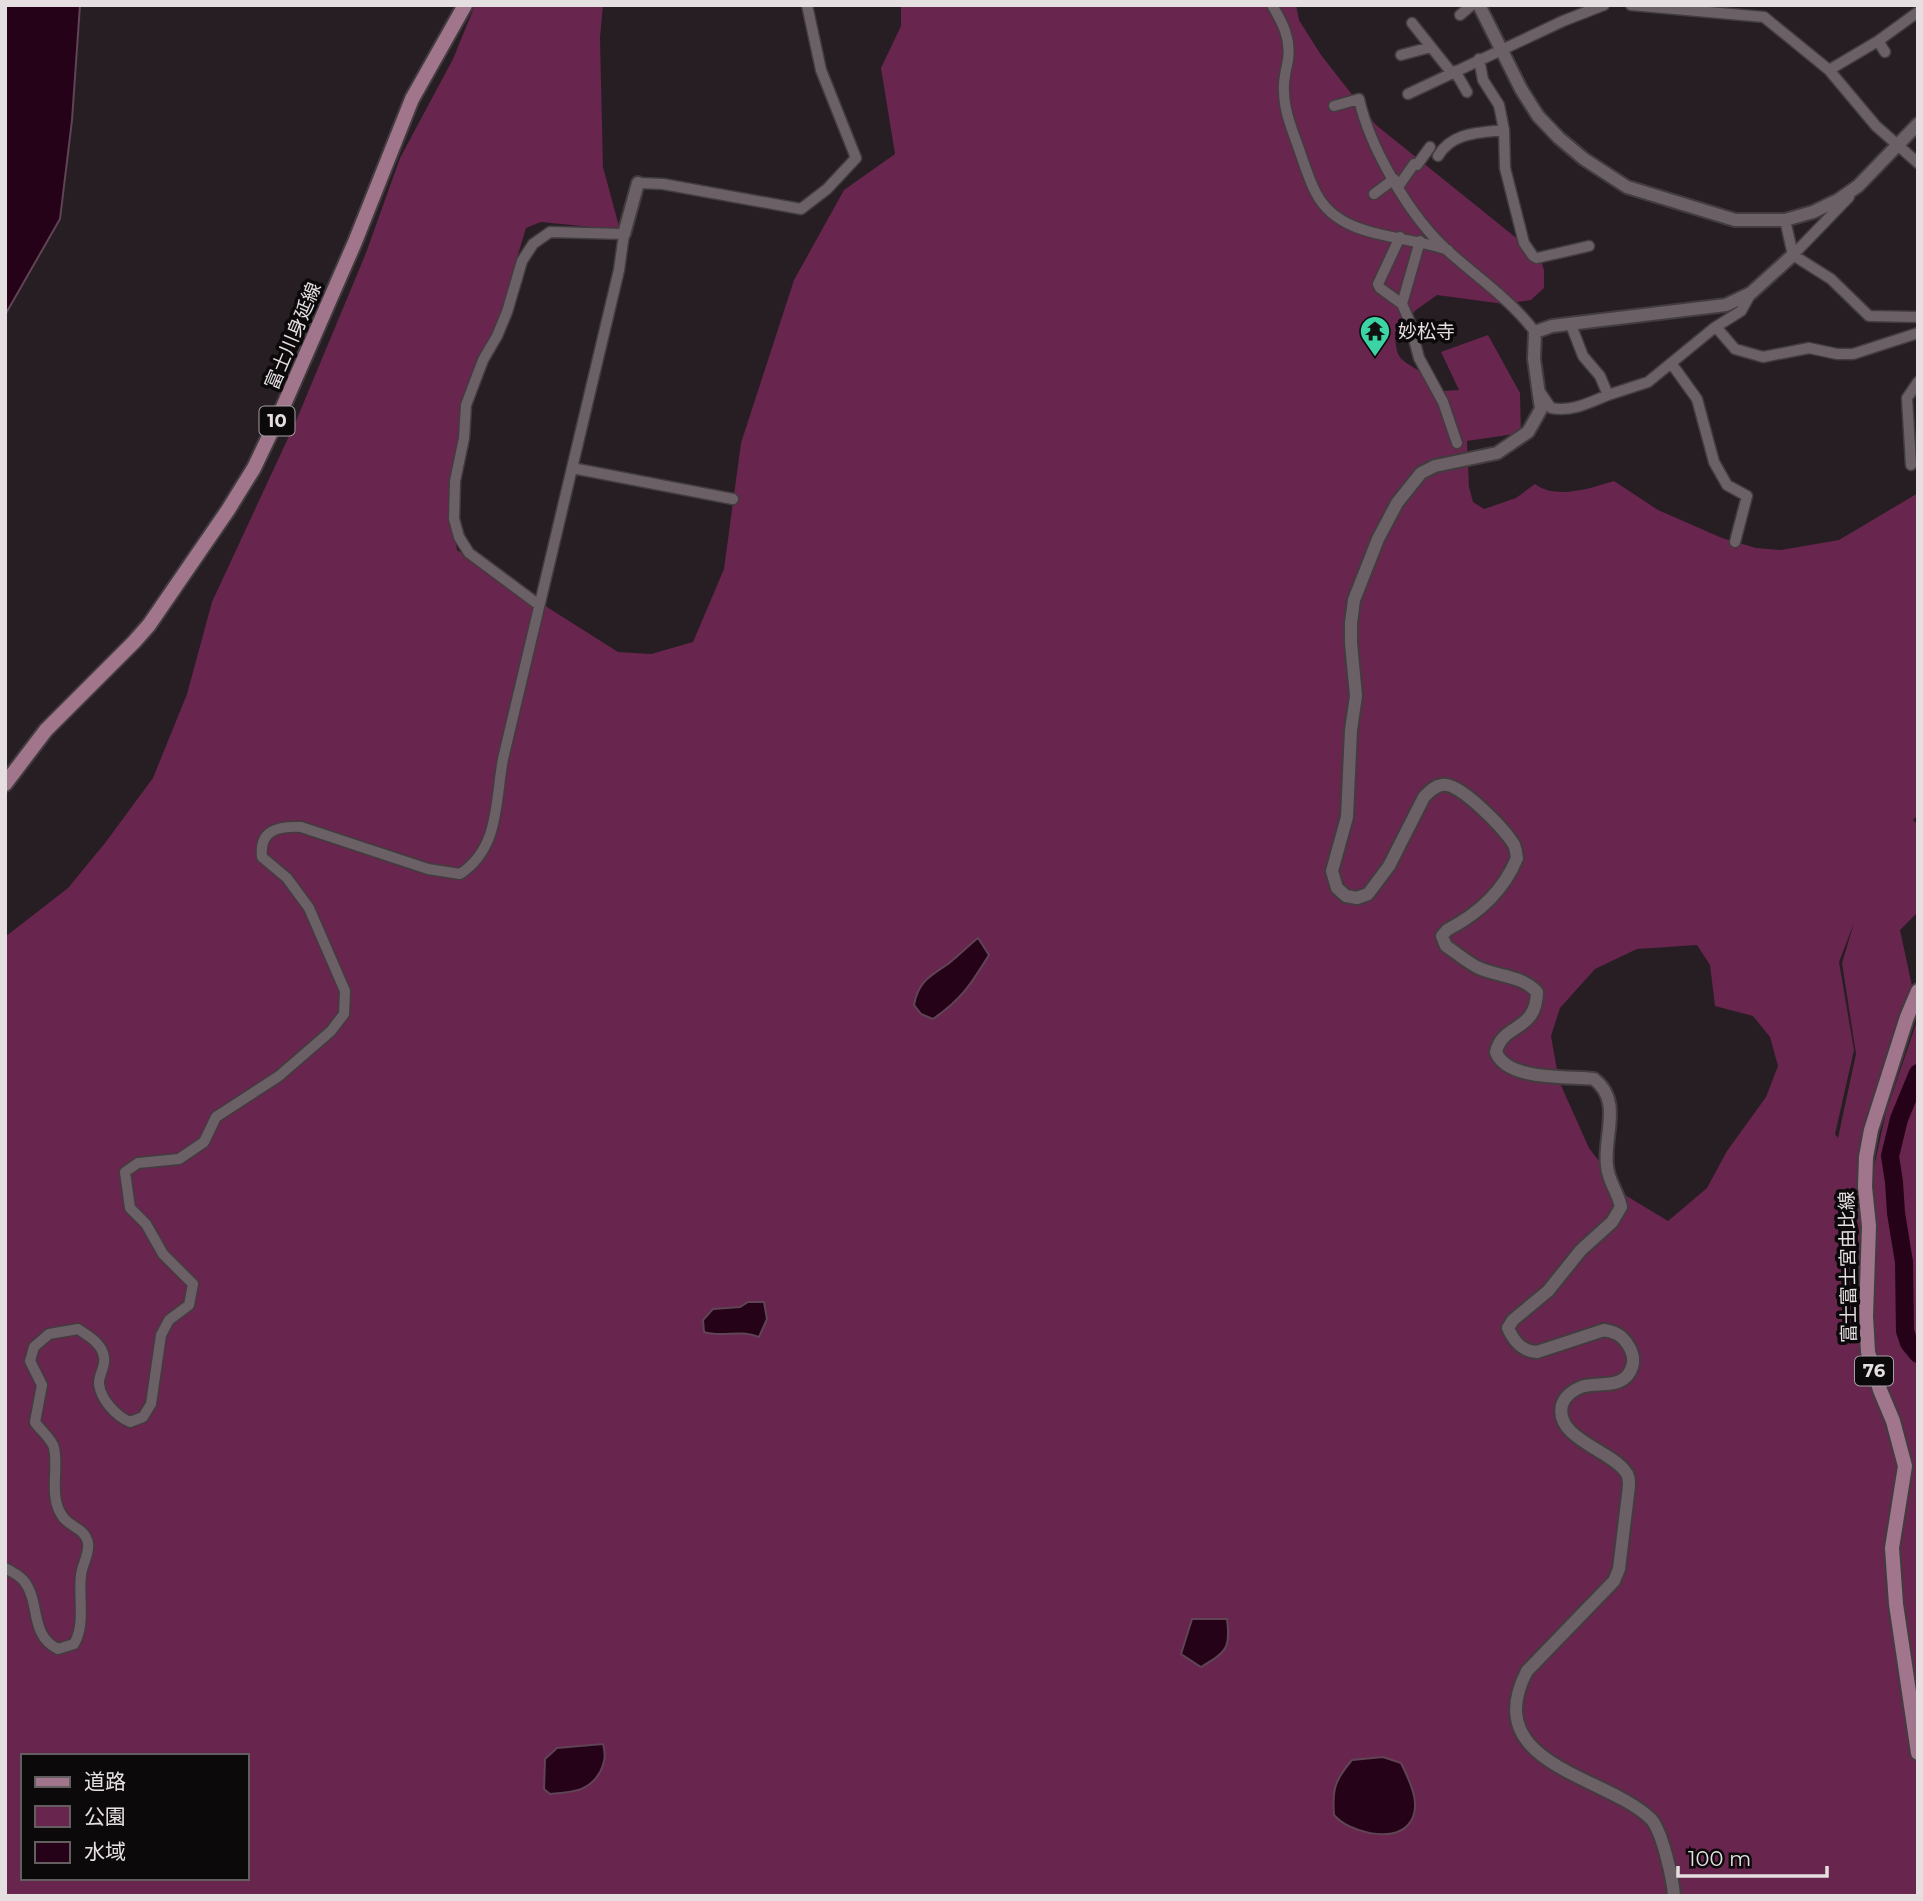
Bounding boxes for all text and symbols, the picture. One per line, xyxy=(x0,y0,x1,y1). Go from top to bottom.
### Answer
street label: 富士川身延線 xyxy=(260,279,326,393)
temple icon: 妙松寺 xyxy=(1358,314,1392,358)
place label: 妙松寺 xyxy=(1398,320,1455,343)
road number: 10 xyxy=(260,407,294,436)
street label: 富士富士宮由比線 xyxy=(1835,1191,1861,1343)
road number: 76 xyxy=(1855,1356,1893,1386)
legend xyxy=(21,1754,248,1880)
text: 道路 xyxy=(84,1769,126,1794)
text: 公園 xyxy=(84,1804,126,1829)
scale bar xyxy=(1678,1834,1827,1878)
text: 水域 xyxy=(84,1839,126,1864)
text: 100 m xyxy=(1688,1846,1751,1871)

